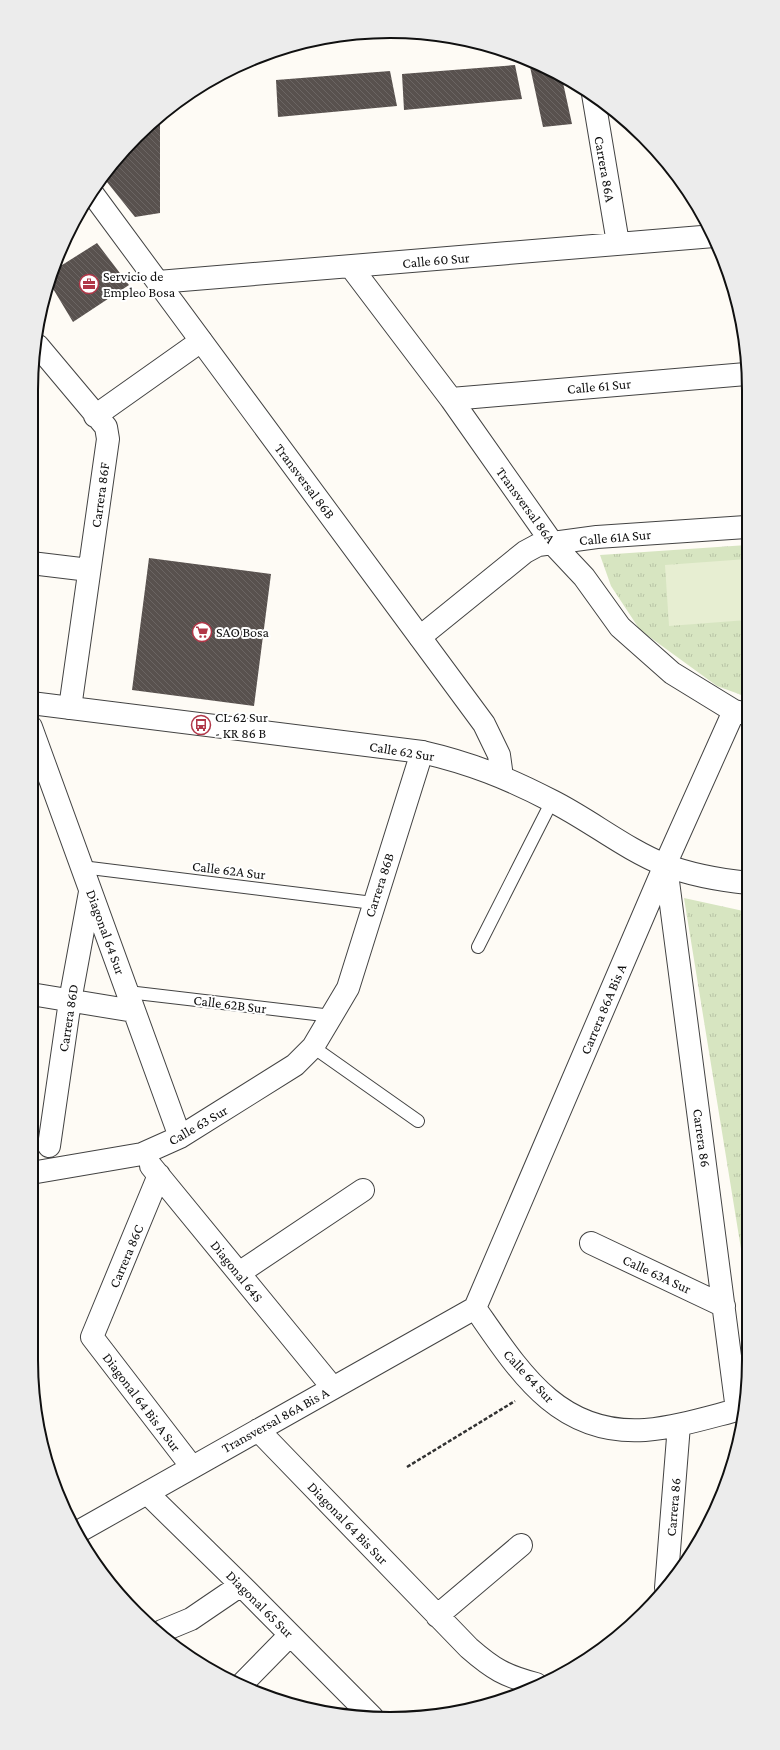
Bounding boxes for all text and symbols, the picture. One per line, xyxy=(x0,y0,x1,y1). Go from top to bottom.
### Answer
street label: Carrera 86A xyxy=(591,135,619,203)
street label: Calle 60 Sur xyxy=(402,249,470,271)
place label: Servicio de Empleo Bosa xyxy=(103,268,176,300)
office icon: Servicio de Empleo Bosa xyxy=(78,273,100,295)
street label: Calle 61 Sur xyxy=(566,375,632,397)
street label: Transversal 86B xyxy=(272,440,339,522)
street label: Carrera 86F xyxy=(87,461,113,529)
street label: Transversal 86A xyxy=(493,464,559,546)
street label: Calle 61A Sur xyxy=(578,526,652,548)
supermarket icon: SAO Bosa xyxy=(191,621,213,643)
place label: SAO Bosa xyxy=(216,624,270,640)
place label: CL 62 Sur - KR 86 B xyxy=(215,709,268,741)
bus stop icon: CL 62 Sur - KR 86 B xyxy=(190,714,212,736)
street label: Calle 62 Sur xyxy=(368,738,436,764)
street label: Carrera 86B xyxy=(361,851,397,919)
street label: Calle 62A Sur xyxy=(191,858,267,882)
street label: Diagonal 64 Sur xyxy=(83,887,129,977)
street label: Carrera 86A Bis A xyxy=(577,961,629,1057)
street label: Carrera 86D xyxy=(55,983,81,1053)
street label: Calle 62B Sur xyxy=(193,992,267,1016)
street label: Calle 63 Sur xyxy=(166,1102,230,1148)
street label: Carrera 86 xyxy=(690,1108,714,1168)
street label: Carrera 86C xyxy=(106,1222,146,1290)
street label: Diagonal 64S xyxy=(207,1237,267,1305)
street label: Calle 63A Sur xyxy=(620,1251,694,1297)
street label: Calle 64 Sur xyxy=(500,1346,558,1406)
street label: Diagonal 64 Bis A Sur xyxy=(100,1350,184,1454)
street label: Transversal 86A Bis A xyxy=(219,1384,331,1456)
street label: Carrera 86 xyxy=(662,1477,684,1537)
street label: Diagonal 64 Bis Sur xyxy=(304,1478,392,1568)
street label: Diagonal 65 Sur xyxy=(223,1567,297,1641)

